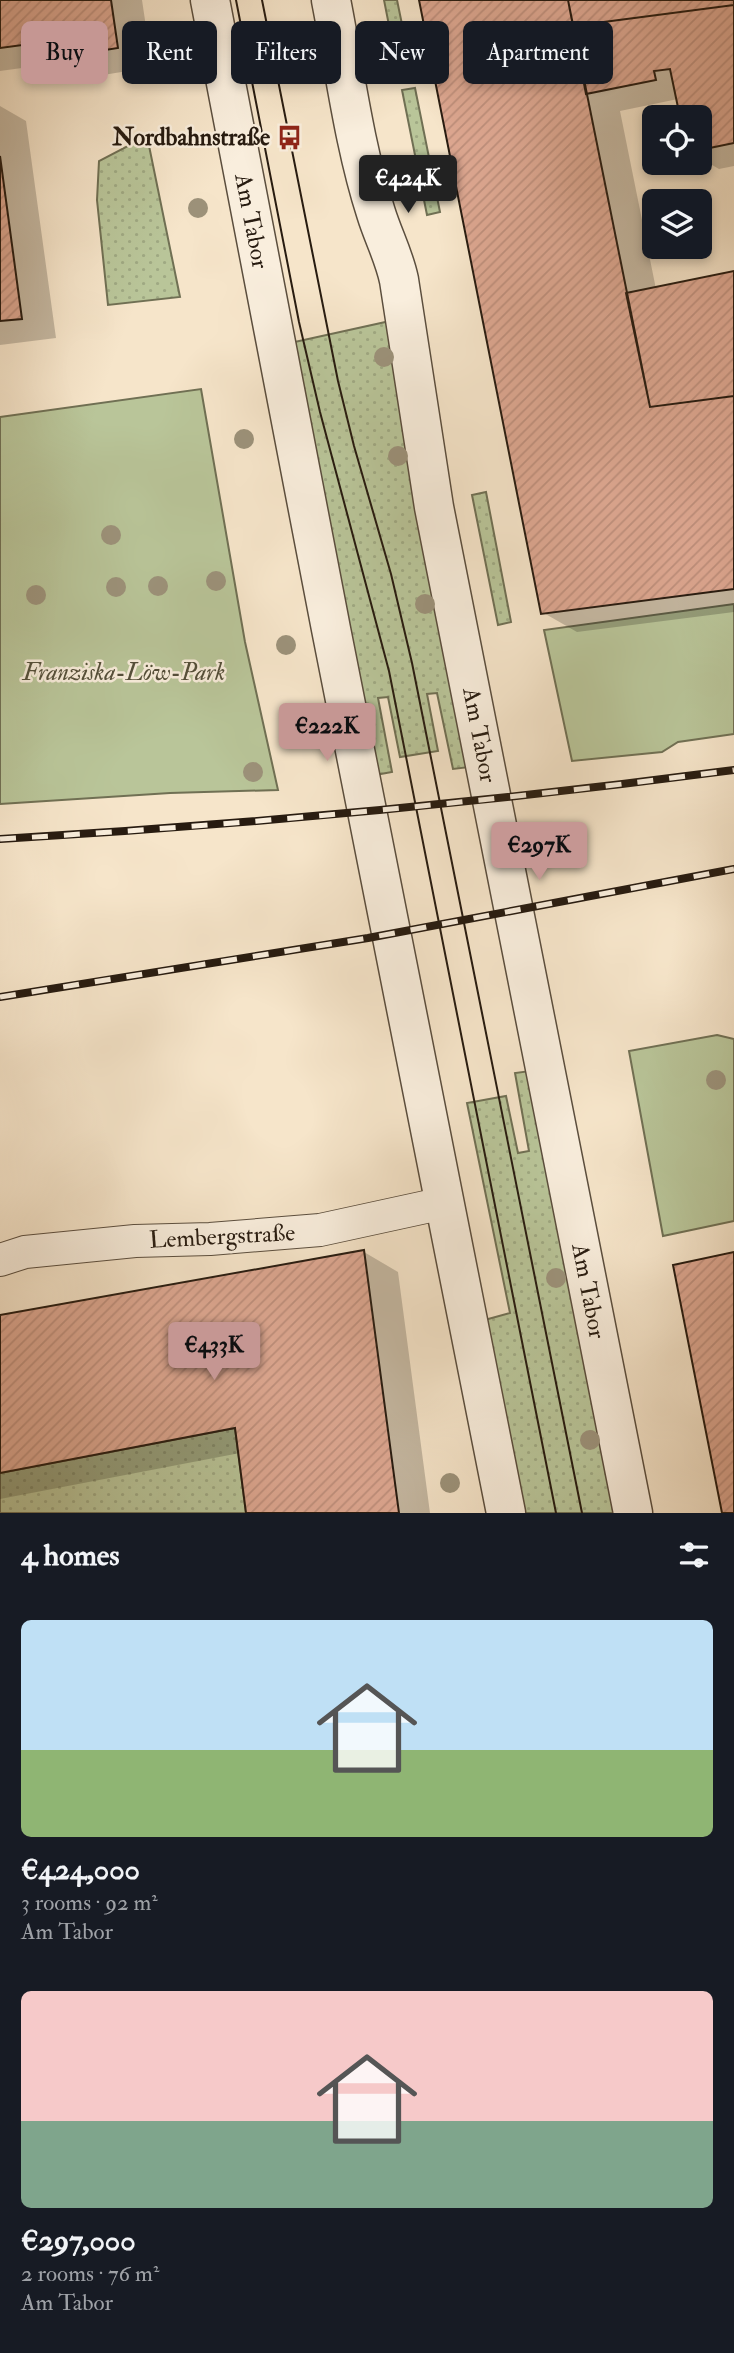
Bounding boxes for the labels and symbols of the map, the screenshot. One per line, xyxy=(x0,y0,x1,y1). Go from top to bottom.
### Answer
place label: Nordbahnstraße xyxy=(112,122,270,153)
bus stop icon: Nordbahnstraße xyxy=(276,123,304,151)
pin: €424K xyxy=(359,156,457,215)
street label: Am Tabor xyxy=(227,170,276,271)
park label: Franziska-Löw-Park xyxy=(22,657,225,688)
street label: Am Tabor xyxy=(455,684,504,785)
pin: €222K xyxy=(278,704,376,763)
pin: €297K xyxy=(490,822,588,882)
street label: Lembergstraße xyxy=(148,1217,296,1256)
street label: Am Tabor xyxy=(564,1240,613,1341)
pin: €433K xyxy=(165,1322,263,1382)

